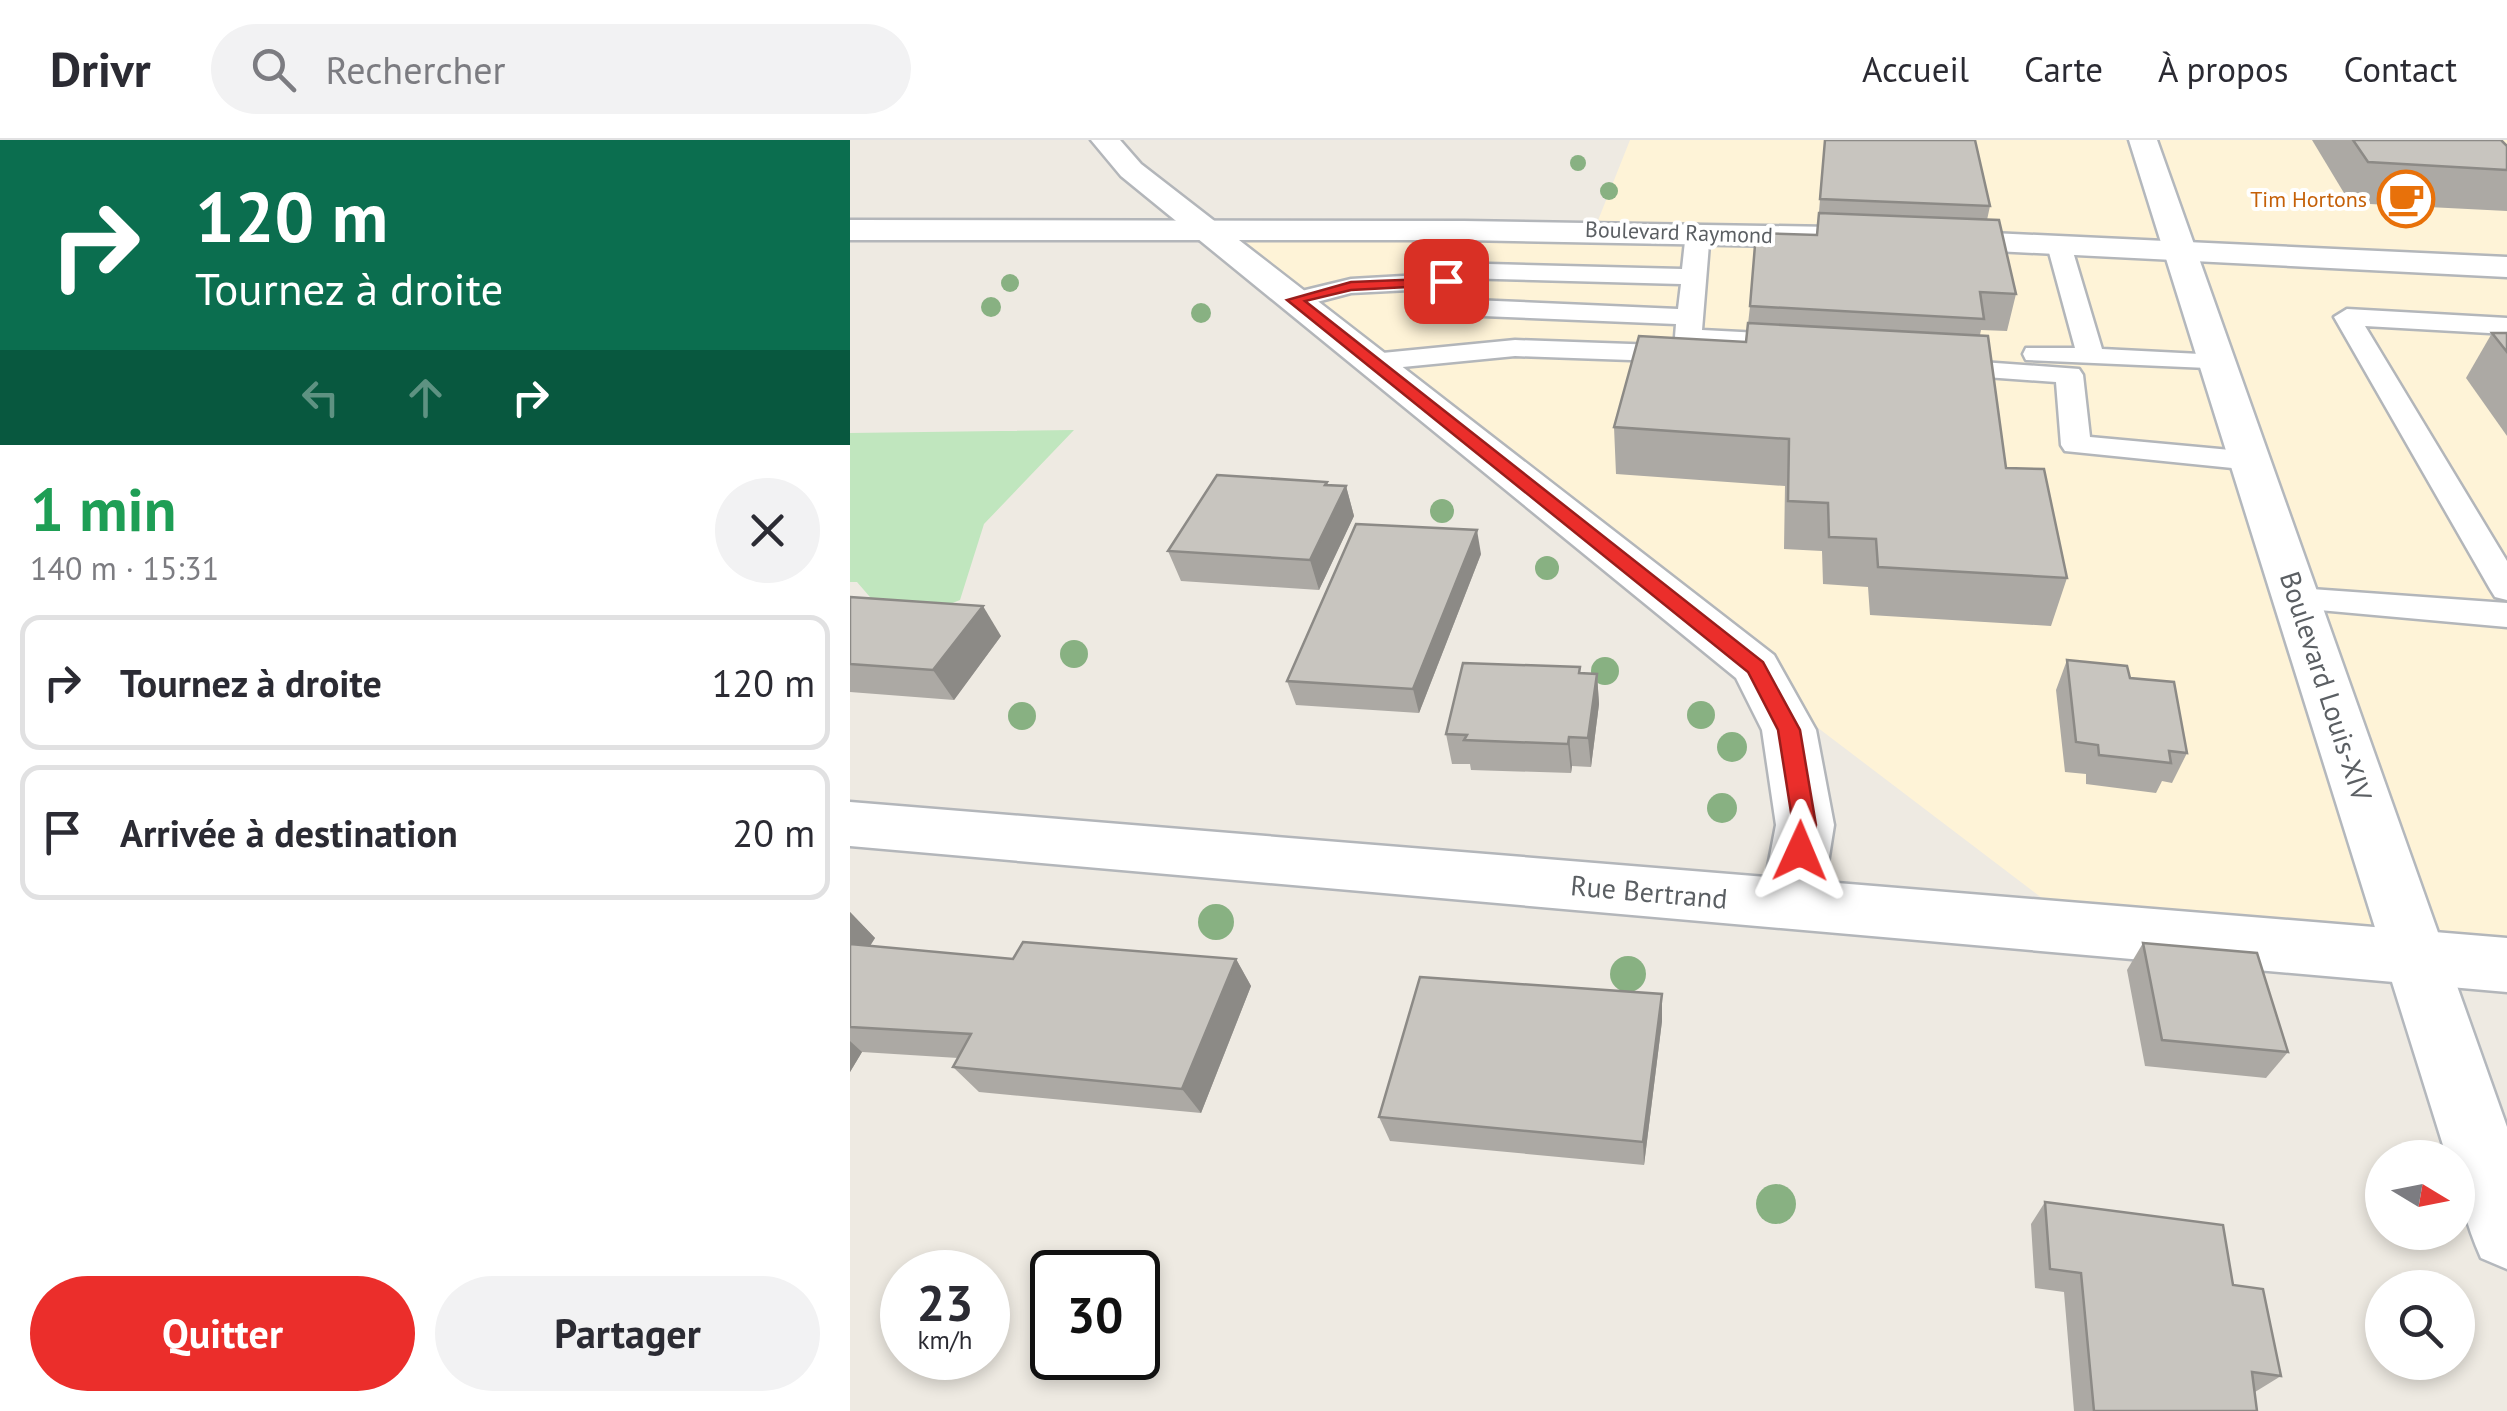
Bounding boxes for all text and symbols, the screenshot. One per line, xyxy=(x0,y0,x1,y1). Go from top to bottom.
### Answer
search box xyxy=(211,24,911,114)
text: Drivr xyxy=(50,38,151,100)
icon: search xyxy=(246,42,301,97)
text: Rechercher xyxy=(326,45,506,94)
text: Accueil xyxy=(1862,46,1969,92)
text: Carte xyxy=(2024,46,2103,92)
text: À propos xyxy=(2158,46,2288,92)
text: Contact xyxy=(2343,46,2457,92)
cafe icon: Tim Hortons xyxy=(2376,169,2436,229)
text: 120 m xyxy=(195,171,388,261)
icon: right xyxy=(30,180,160,310)
place label: Tim Hortons xyxy=(2250,185,2367,213)
street label: Boulevard Raymond xyxy=(1585,215,1773,249)
pin xyxy=(1404,239,1489,324)
icon: arrive xyxy=(1419,254,1474,309)
text: Tournez à droite xyxy=(195,259,503,317)
icon: left xyxy=(293,370,348,425)
icon: ahead xyxy=(398,370,453,425)
icon: right xyxy=(503,370,558,425)
text: 1 min xyxy=(30,470,176,548)
button: close xyxy=(715,478,820,583)
text: 140 m · 15:31 xyxy=(30,547,219,589)
street label: Boulevard Louis-XIV xyxy=(2272,566,2381,805)
icon: right xyxy=(35,655,90,710)
text: Tournez à droite xyxy=(120,658,382,707)
text: 120 m xyxy=(712,658,815,707)
position arrow xyxy=(1748,799,1852,903)
icon: arrive xyxy=(35,805,90,860)
text: Arrivée à destination xyxy=(120,808,458,857)
text: 20 m xyxy=(733,808,815,857)
street label: Rue Bertrand xyxy=(1569,866,1729,917)
north arrow xyxy=(2365,1140,2475,1250)
map controls xyxy=(2365,1140,2475,1380)
speed limit sign: 30 xyxy=(1030,1250,1160,1380)
text: 23 xyxy=(917,1270,973,1335)
button: search xyxy=(2365,1270,2475,1380)
button: Quitter xyxy=(30,1276,415,1391)
button: Partager xyxy=(435,1276,820,1391)
text: km/h xyxy=(918,1324,972,1356)

